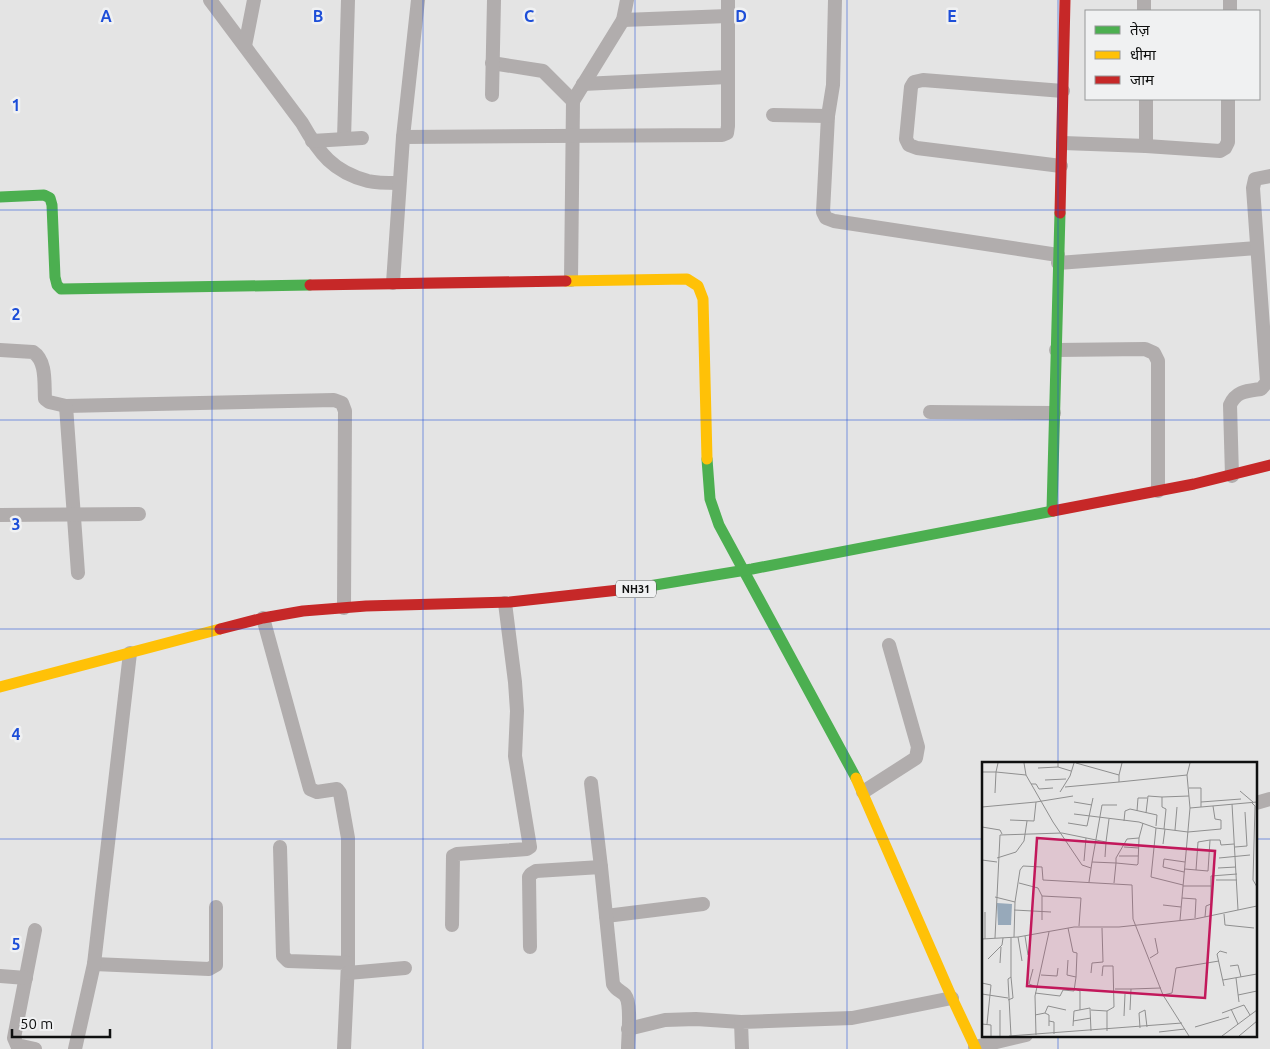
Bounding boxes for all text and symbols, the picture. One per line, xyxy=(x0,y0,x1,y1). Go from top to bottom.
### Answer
text: A xyxy=(100,7,112,25)
text: B xyxy=(313,7,323,25)
text: C xyxy=(524,7,534,25)
text: D xyxy=(735,7,747,25)
text: E xyxy=(947,7,957,25)
legend xyxy=(1085,10,1260,100)
text: तेज़ xyxy=(1130,21,1151,38)
text: धीमा xyxy=(1130,46,1157,63)
text: जाम xyxy=(1130,71,1155,88)
text: 1 xyxy=(11,96,21,114)
text: 2 xyxy=(11,305,21,323)
text: 3 xyxy=(11,515,21,533)
road number: NH31 xyxy=(616,580,656,598)
text: 4 xyxy=(11,725,21,743)
inset map xyxy=(982,762,1258,1036)
text: 5 xyxy=(11,935,21,953)
scale bar xyxy=(12,1006,110,1038)
text: 50 m xyxy=(20,1015,53,1032)

